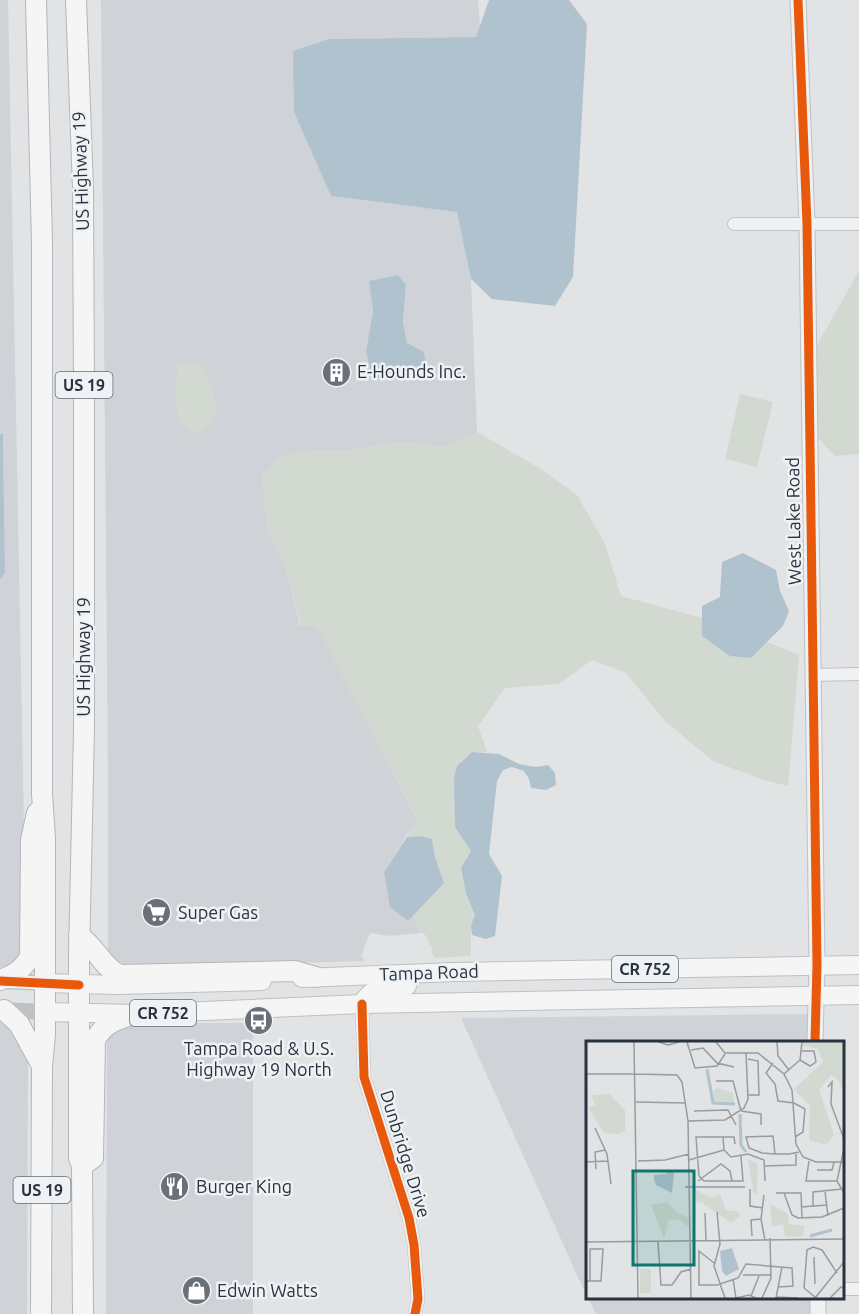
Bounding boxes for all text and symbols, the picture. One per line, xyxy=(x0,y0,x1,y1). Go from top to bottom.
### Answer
street label: US Highway 19 xyxy=(68,111,92,231)
building icon: E-Hounds Inc. xyxy=(320,356,352,388)
place label: E-Hounds Inc. xyxy=(357,361,466,381)
road number: US 19 xyxy=(56,372,112,398)
street label: West Lake Road xyxy=(782,457,804,585)
street label: US Highway 19 xyxy=(73,597,93,717)
supermarket icon: Super Gas xyxy=(141,897,173,929)
place label: Super Gas xyxy=(178,902,258,922)
road number: CR 752 xyxy=(612,956,678,982)
street label: Tampa Road xyxy=(379,960,479,984)
road number: CR 752 xyxy=(130,1000,196,1026)
bus stop icon: Tampa Road & U.S. Highway 19 North xyxy=(243,1004,275,1036)
place label: Tampa Road & U.S. Highway 19 North xyxy=(184,1038,334,1079)
inset map xyxy=(586,1041,844,1299)
street label: Dunbridge Drive xyxy=(377,1087,435,1220)
restaurant icon: Burger King xyxy=(159,1171,191,1203)
place label: Burger King xyxy=(196,1176,292,1196)
road number: US 19 xyxy=(14,1177,70,1203)
shop icon: Edwin Watts xyxy=(180,1275,212,1307)
place label: Edwin Watts xyxy=(217,1280,318,1300)

